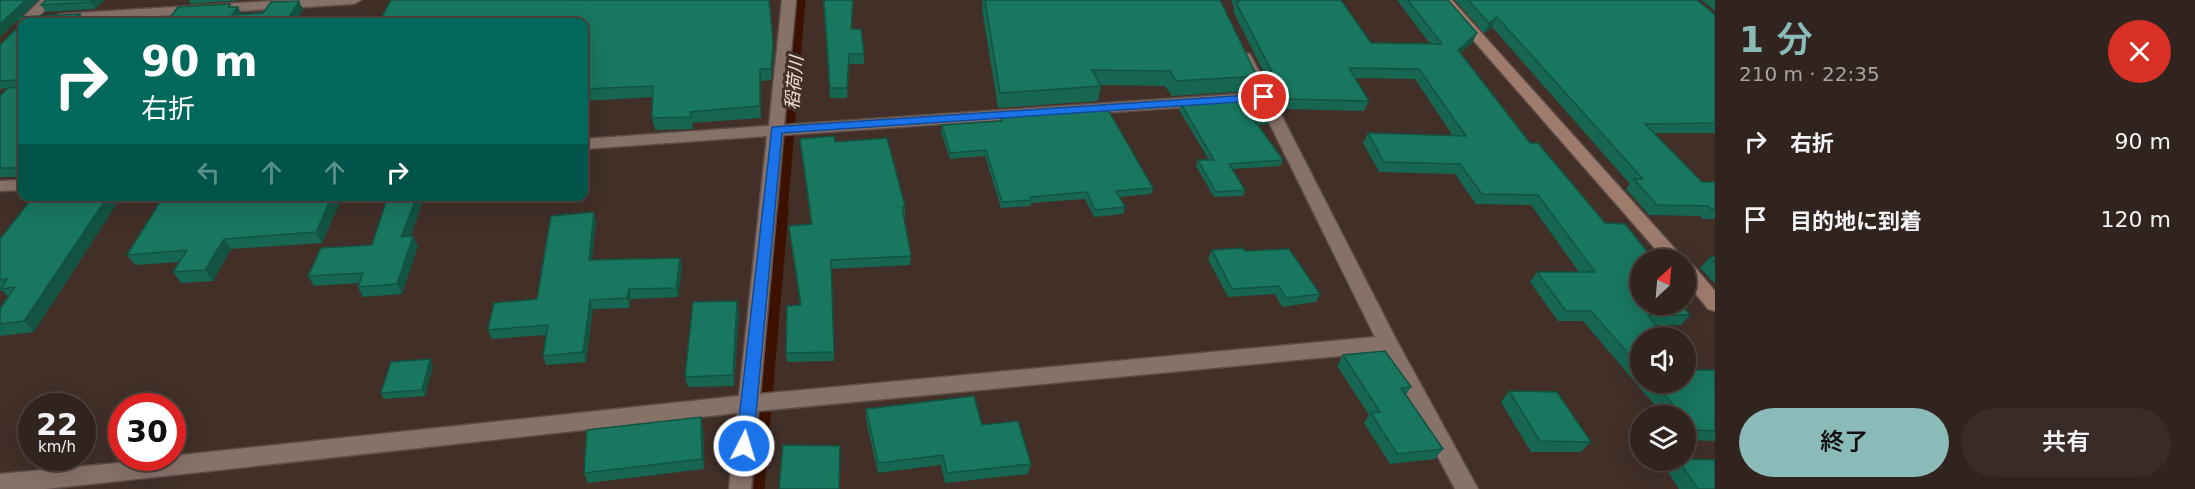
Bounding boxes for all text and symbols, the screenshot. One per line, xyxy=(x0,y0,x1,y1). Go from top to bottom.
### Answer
text: 1 分 xyxy=(1739,19,1813,60)
button: close xyxy=(2108,20,2171,83)
text: 90 m xyxy=(141,37,258,86)
icon: right xyxy=(42,42,120,120)
water label: 稻荷川 xyxy=(781,53,807,111)
text: 210 m · 22:35 xyxy=(1739,62,1880,86)
pin xyxy=(1238,71,1289,122)
icon: arrive xyxy=(1247,80,1280,113)
text: 右折 xyxy=(141,93,195,124)
icon: right xyxy=(1739,125,1772,158)
text: 90 m xyxy=(2115,129,2171,154)
text: 右折 xyxy=(1790,131,1834,156)
icon: left xyxy=(192,156,225,189)
icon: ahead xyxy=(255,156,288,189)
icon: ahead xyxy=(318,156,351,189)
icon: right xyxy=(381,156,414,189)
icon: arrive xyxy=(1739,203,1772,236)
text: 120 m xyxy=(2101,207,2171,232)
text: 目的地に到着 xyxy=(1790,209,1922,234)
north arrow xyxy=(1630,249,1696,315)
map controls xyxy=(1630,249,1696,471)
button: sound xyxy=(1630,327,1696,393)
speed limit sign: 30 xyxy=(108,393,186,471)
button: layers xyxy=(1630,405,1696,471)
text: 22 xyxy=(36,407,78,442)
button: 終了 xyxy=(1739,408,1949,477)
button: 共有 xyxy=(1961,408,2171,477)
position arrow xyxy=(712,414,776,478)
text: km/h xyxy=(38,438,76,456)

